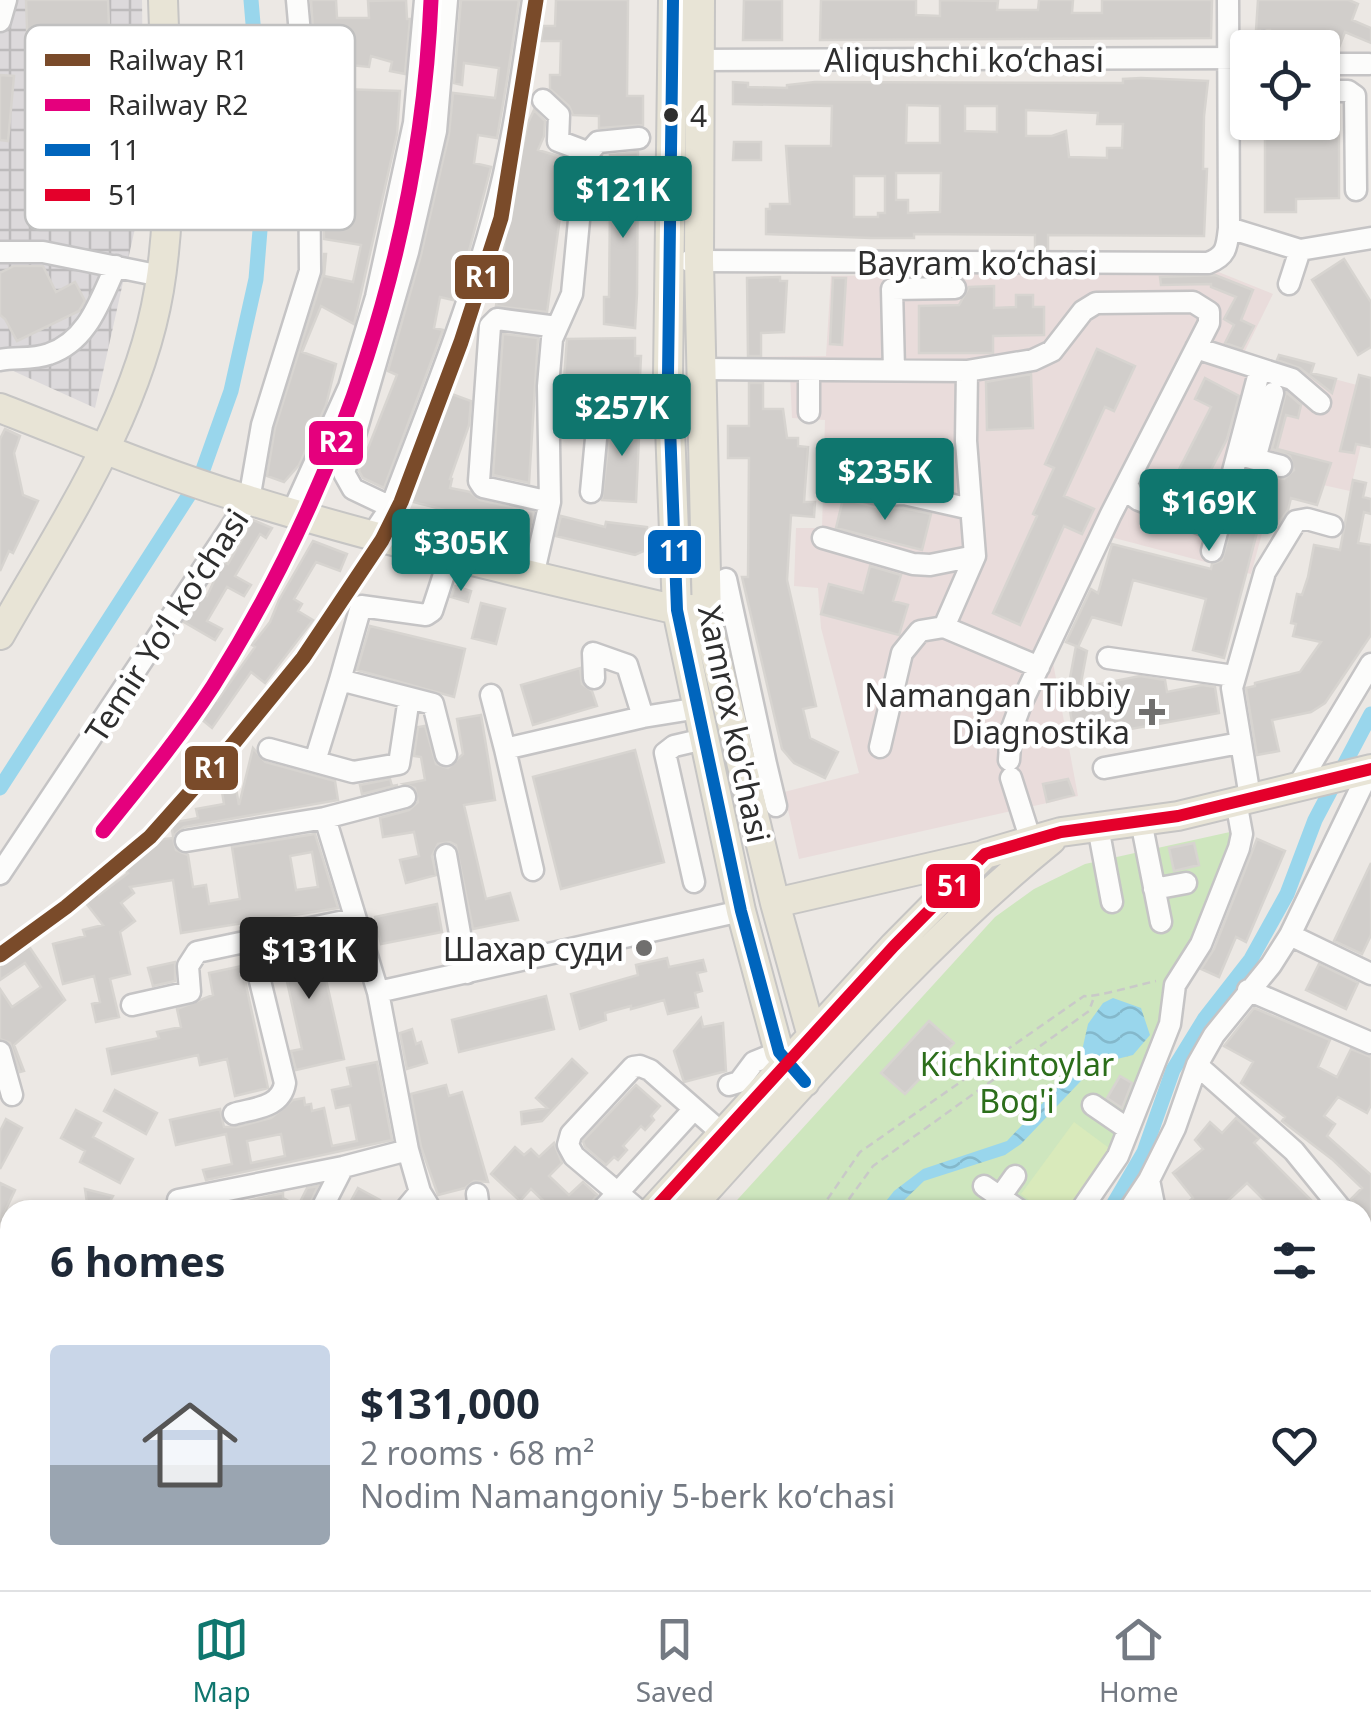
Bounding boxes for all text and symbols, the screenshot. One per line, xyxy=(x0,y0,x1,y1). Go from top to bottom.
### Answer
legend xyxy=(25,25,355,230)
map controls xyxy=(1230,30,1340,140)
button: locate xyxy=(1230,30,1340,140)
street label: Aliqushchi ko‘chasi xyxy=(824,38,1104,81)
text: Railway R1 xyxy=(108,40,248,78)
text: Railway R2 xyxy=(108,85,248,123)
place label: 4 xyxy=(690,95,707,136)
marker: 4 xyxy=(661,105,681,125)
text: 11 xyxy=(108,130,140,168)
pin: $121K xyxy=(553,156,693,241)
text: $121K xyxy=(576,167,670,210)
text: 51 xyxy=(108,175,140,213)
street label: Bayram ko‘chasi xyxy=(857,241,1097,284)
line badge: R1 xyxy=(453,253,511,301)
text: R1 xyxy=(465,257,499,295)
pin: $257K xyxy=(552,374,692,459)
text: $257K xyxy=(575,385,669,428)
line badge: R2 xyxy=(307,419,365,467)
text: R2 xyxy=(319,422,353,460)
pin: $235K xyxy=(815,438,955,523)
text: $235K xyxy=(838,449,932,492)
pin: $169K xyxy=(1139,469,1279,554)
text: $169K xyxy=(1162,480,1256,523)
street label: Temir Yoʻl koʻchasi xyxy=(74,500,258,750)
pin: $305K xyxy=(391,509,531,594)
text: $305K xyxy=(414,520,508,563)
line badge: 11 xyxy=(646,528,703,576)
text: 11 xyxy=(659,531,691,569)
street label: Xamrox ko'chasi xyxy=(689,602,781,846)
place label: Namangan Tibbiy Diagnostika xyxy=(864,673,1131,753)
marker: Namangan Tibbiy Diagnostika xyxy=(1139,699,1165,725)
line badge: R1 xyxy=(183,744,240,792)
text: R1 xyxy=(194,748,228,786)
line badge: 51 xyxy=(924,862,982,910)
text: 51 xyxy=(937,866,969,904)
pin: $131K xyxy=(239,917,379,1002)
place label: Шахар суди xyxy=(443,927,624,970)
text: $131K xyxy=(262,928,356,971)
marker: Шахар суди xyxy=(633,937,655,959)
park label: Kichkintoylar Bog'i xyxy=(920,1042,1114,1122)
text: 6 homes xyxy=(50,1232,226,1289)
icon: filters xyxy=(1267,1233,1322,1288)
text: $131,000 xyxy=(360,1374,540,1431)
icon: home xyxy=(130,1385,250,1505)
icon: heart xyxy=(1267,1418,1322,1473)
text: 2 rooms · 68 m² xyxy=(360,1431,594,1474)
text: Nodim Namangoniy 5-berk koʻchasi xyxy=(360,1474,895,1517)
tab: Map xyxy=(192,1612,251,1710)
tab: Saved xyxy=(636,1612,714,1710)
tab: Home xyxy=(1099,1612,1179,1710)

